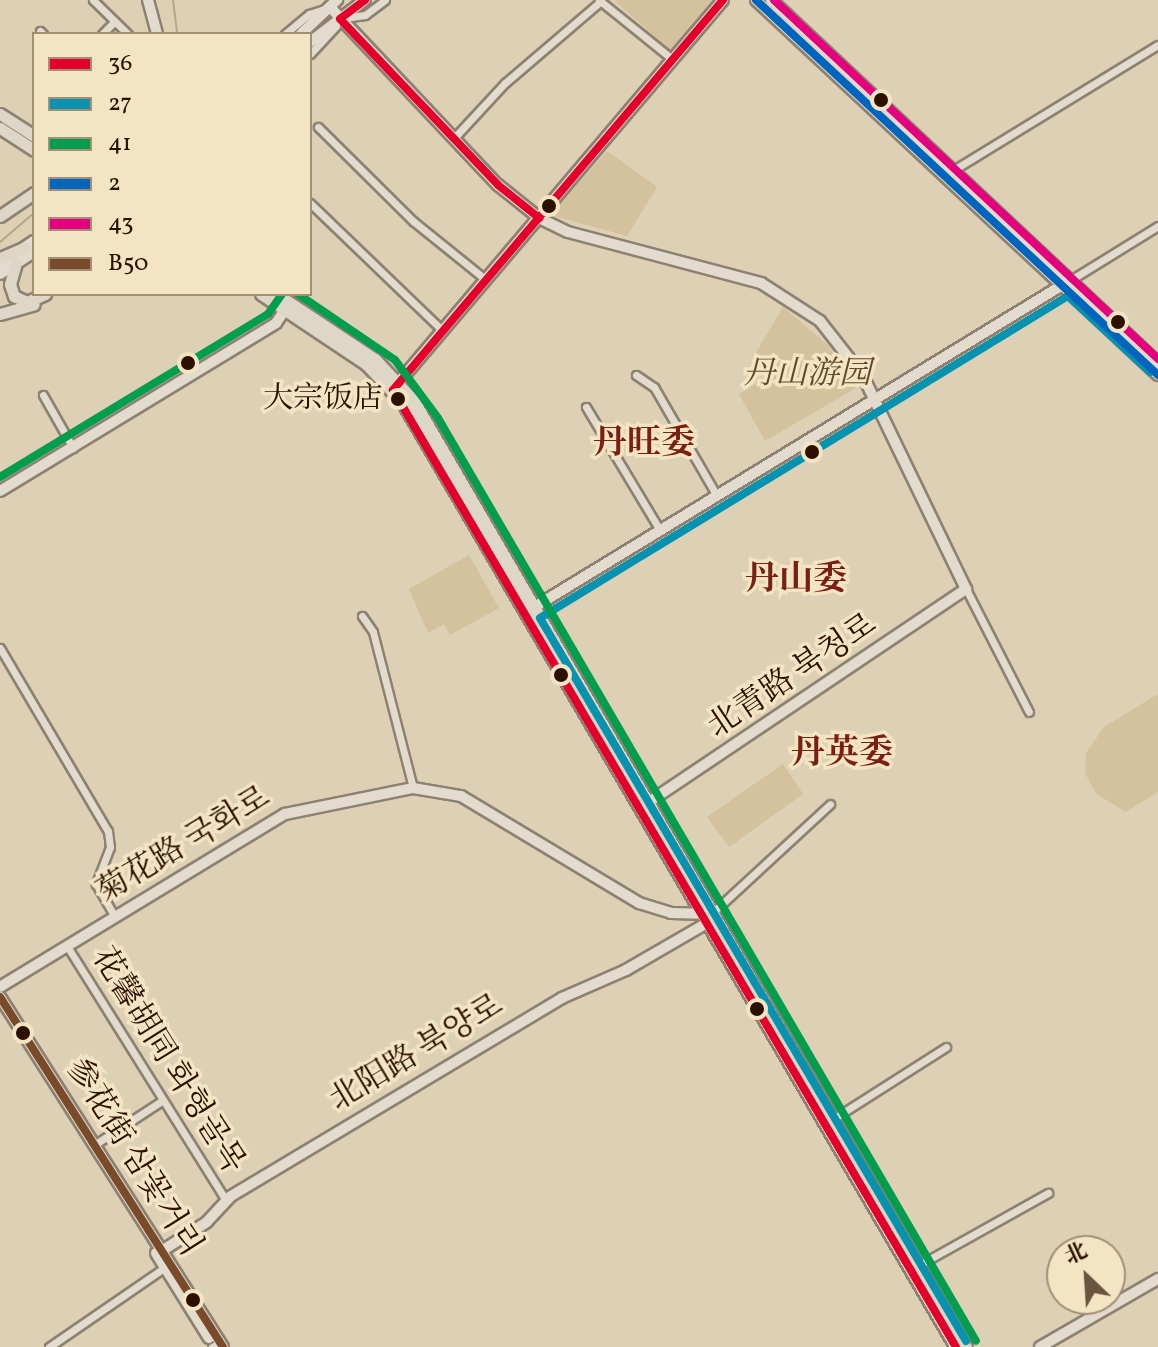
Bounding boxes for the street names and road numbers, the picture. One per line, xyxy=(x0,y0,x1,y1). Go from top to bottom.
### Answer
street label: 北青路 북청로 xyxy=(701,607,885,747)
street label: 菊花路 국화로 xyxy=(90,779,278,913)
street label: 花馨胡同 화형골목 xyxy=(82,941,252,1181)
street label: 北阳路 북양로 xyxy=(323,987,511,1121)
street label: 参花街 삼꽃거리 xyxy=(57,1052,209,1264)

